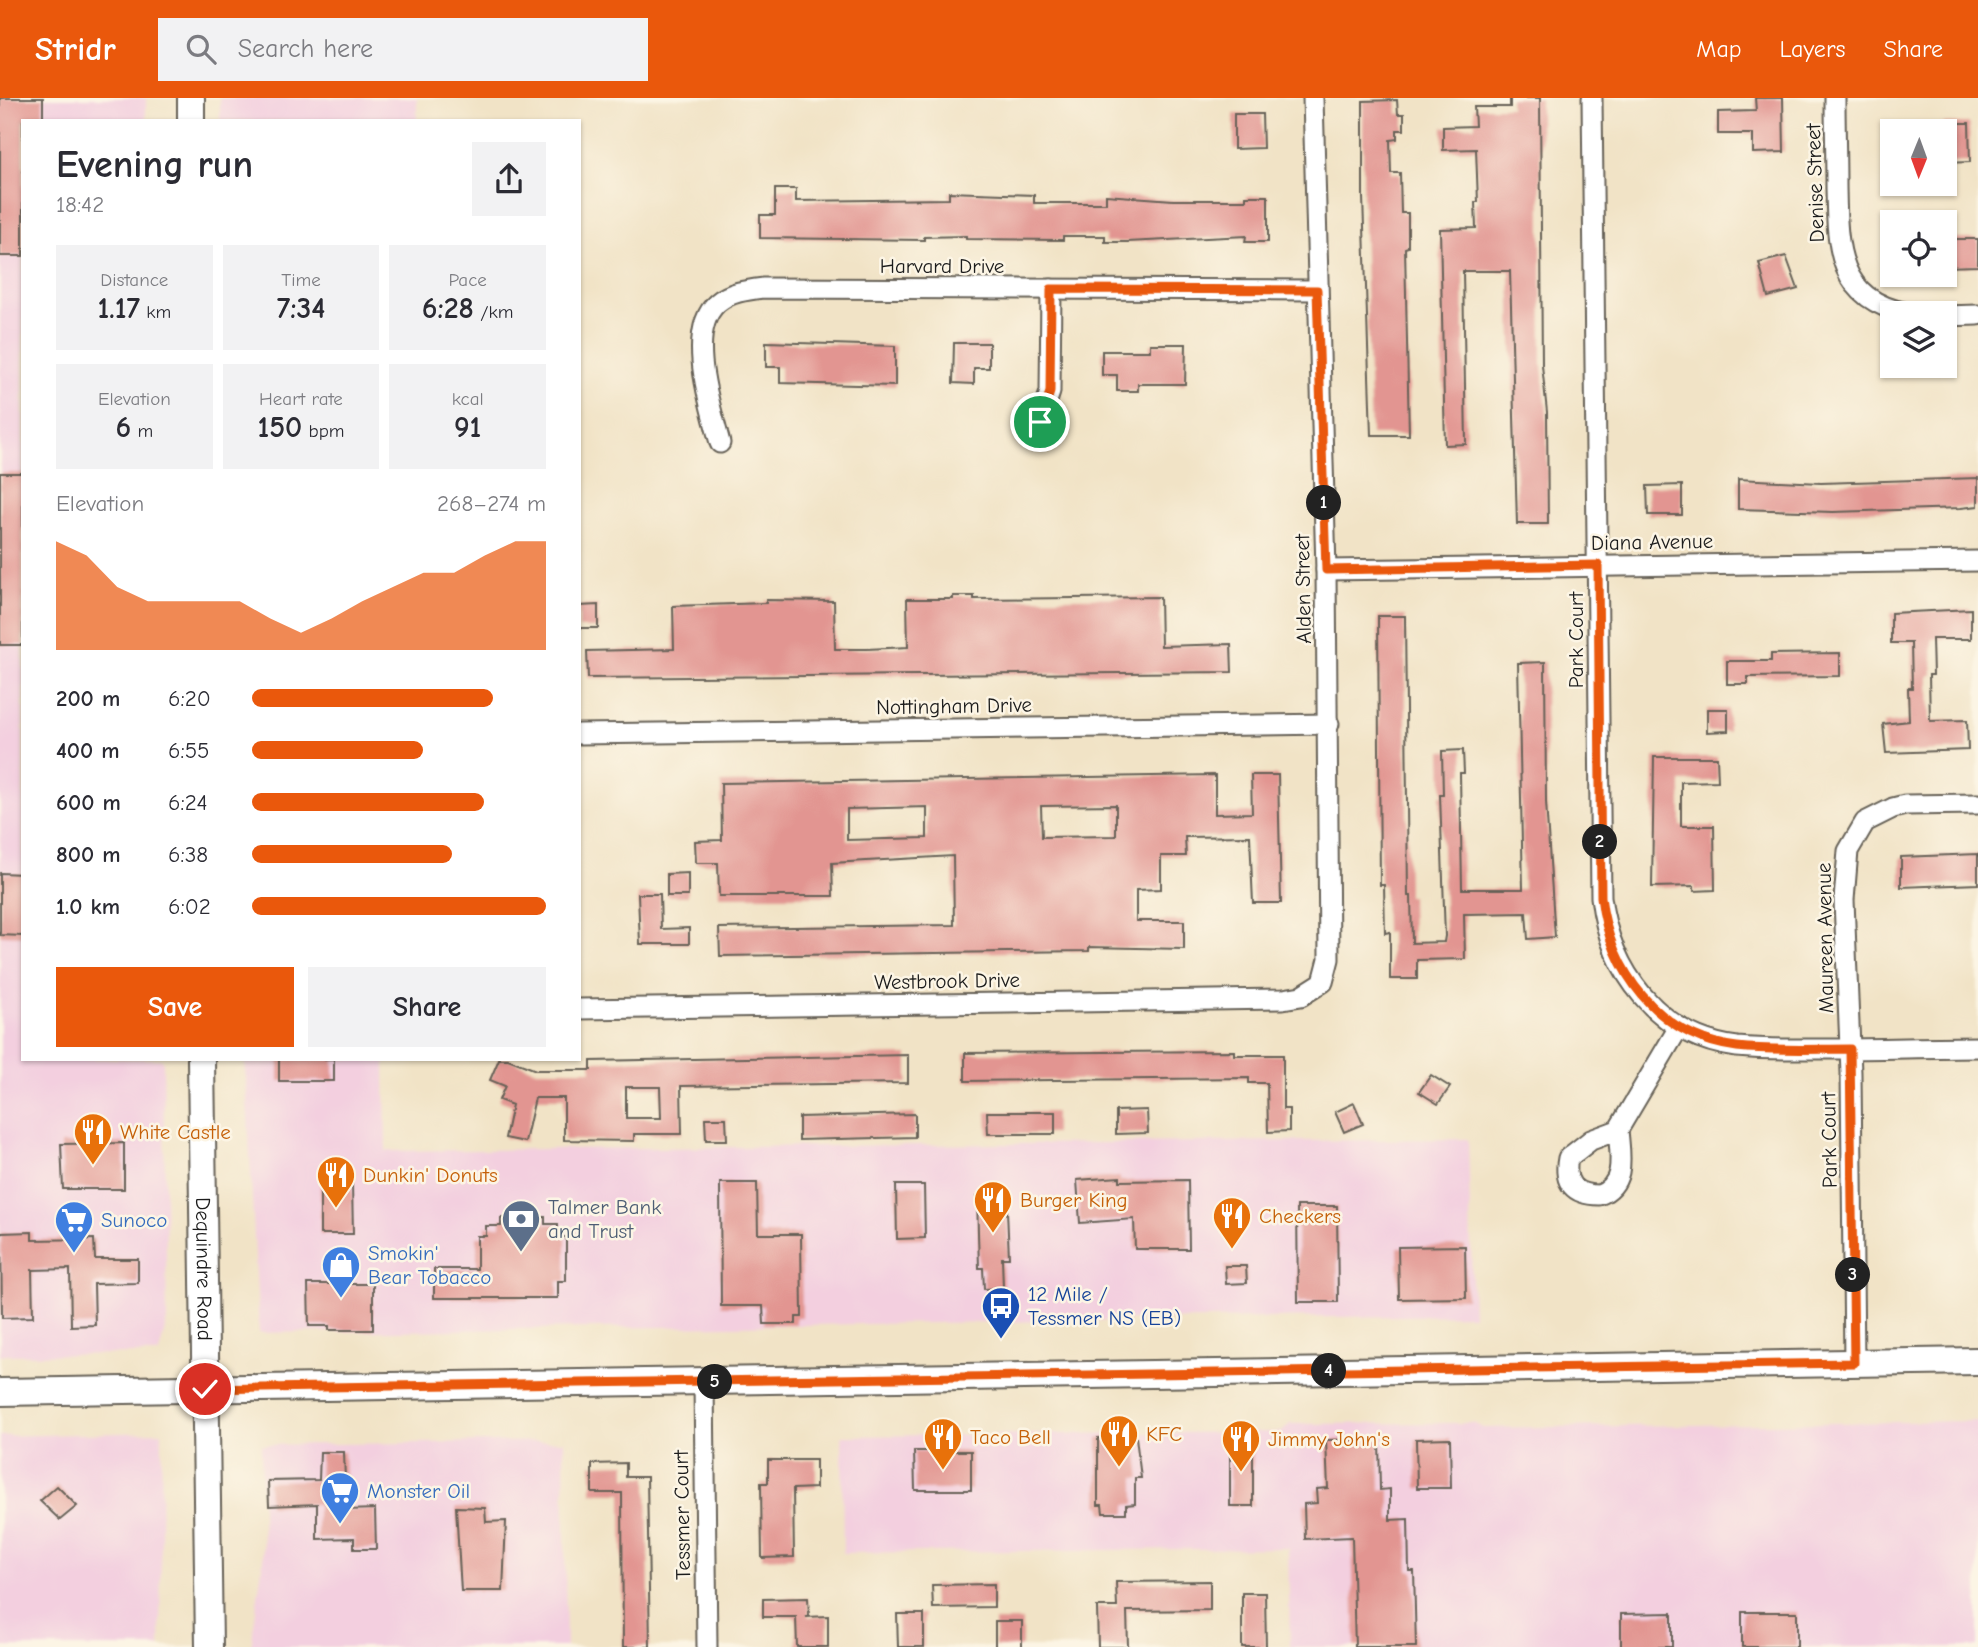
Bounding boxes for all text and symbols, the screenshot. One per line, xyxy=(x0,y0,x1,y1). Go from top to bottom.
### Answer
search box xyxy=(158,18,648,81)
text: Stridr xyxy=(35,30,116,68)
icon: search xyxy=(182,30,220,68)
text: Search here xyxy=(238,34,373,64)
text: Map xyxy=(1696,35,1742,63)
text: Layers xyxy=(1780,35,1845,63)
text: Share xyxy=(1883,35,1943,63)
north arrow xyxy=(1880,119,1956,196)
map controls xyxy=(1880,119,1957,378)
street label: Denise Street xyxy=(1801,122,1829,243)
button: share xyxy=(472,142,546,216)
text: Evening run xyxy=(56,143,253,187)
text: 18:42 xyxy=(56,191,104,218)
button: locate xyxy=(1880,210,1957,287)
street label: Harvard Drive xyxy=(880,254,1004,278)
text: Distance xyxy=(100,269,168,291)
text: Time xyxy=(281,269,321,291)
text: Pace xyxy=(449,269,487,291)
text: 1.17 xyxy=(97,291,140,326)
text: 7:34 xyxy=(277,291,325,326)
text: 6:28 xyxy=(422,291,474,326)
text: km xyxy=(140,301,171,323)
text: /km xyxy=(474,301,514,323)
button: layers xyxy=(1880,301,1957,378)
text: Elevation xyxy=(98,388,171,410)
text: Heart rate xyxy=(259,388,343,410)
text: kcal xyxy=(452,388,484,410)
pin xyxy=(1010,392,1070,452)
icon: arrive xyxy=(1021,403,1059,441)
text: 6 xyxy=(115,410,131,445)
text: 150 xyxy=(257,410,302,445)
text: 91 xyxy=(454,410,481,445)
text: m xyxy=(131,420,153,442)
text: bpm xyxy=(302,420,345,442)
pin: 1 xyxy=(1306,486,1342,520)
text: Elevation xyxy=(56,490,144,517)
text: 268–274 m xyxy=(437,490,546,517)
text: 1 xyxy=(1320,491,1327,513)
street label: Diana Avenue xyxy=(1591,529,1713,555)
street label: Alden Street xyxy=(1290,533,1316,644)
street label: Park Court xyxy=(1564,591,1588,688)
text: 200 m xyxy=(56,685,120,712)
text: 6:20 xyxy=(168,685,211,712)
street label: Nottingham Drive xyxy=(876,693,1032,719)
text: 400 m xyxy=(56,737,120,764)
text: 6:55 xyxy=(168,737,210,764)
text: 600 m xyxy=(56,789,121,816)
text: 6:24 xyxy=(168,789,208,816)
pin: 2 xyxy=(1582,824,1618,860)
text: 2 xyxy=(1595,830,1604,852)
text: 800 m xyxy=(56,841,121,868)
text: 6:38 xyxy=(168,841,208,868)
street label: Maureen Avenue xyxy=(1812,862,1838,1014)
text: 1.0 km xyxy=(56,893,120,920)
text: 6:02 xyxy=(168,893,211,920)
button: Save xyxy=(56,967,294,1047)
button: Share xyxy=(308,967,546,1047)
street label: Westbrook Drive xyxy=(874,968,1020,994)
street label: Park Court xyxy=(1816,1091,1842,1188)
restaurant icon: White Castle xyxy=(72,1111,114,1166)
place label: White Castle xyxy=(120,1120,231,1144)
restaurant icon: Dunkin' Donuts xyxy=(315,1154,357,1209)
place label: Dunkin' Donuts xyxy=(363,1163,498,1187)
restaurant icon: Burger King xyxy=(972,1179,1014,1234)
place label: Burger King xyxy=(1020,1188,1128,1212)
place label: Talmer Bank and Trust xyxy=(548,1195,661,1243)
restaurant icon: Checkers xyxy=(1211,1195,1253,1250)
street label: Dequindre Road xyxy=(191,1197,217,1341)
bank icon: Talmer Bank and Trust xyxy=(500,1198,542,1253)
supermarket icon: Sunoco xyxy=(53,1199,95,1254)
place label: Checkers xyxy=(1259,1204,1341,1228)
place label: Sunoco xyxy=(101,1208,167,1232)
place label: Smokin' Bear Tobacco xyxy=(368,1241,491,1289)
shop icon: Smokin' Bear Tobacco xyxy=(320,1244,362,1299)
pin: 3 xyxy=(1836,1258,1870,1292)
text: 3 xyxy=(1848,1263,1857,1285)
place label: 12 Mile / Tessmer NS (EB) xyxy=(1028,1282,1181,1330)
bus stop icon: 12 Mile / Tessmer NS (EB) xyxy=(980,1285,1022,1340)
pin: 4 xyxy=(1312,1354,1346,1388)
pin xyxy=(175,1359,235,1419)
text: 4 xyxy=(1324,1359,1333,1381)
pin: 5 xyxy=(698,1364,732,1400)
icon: check xyxy=(186,1370,224,1408)
text: 5 xyxy=(709,1370,720,1392)
restaurant icon: KFC xyxy=(1098,1413,1140,1468)
restaurant icon: Taco Bell xyxy=(922,1416,964,1471)
restaurant icon: Jimmy John's xyxy=(1220,1418,1262,1473)
place label: KFC xyxy=(1146,1422,1182,1446)
place label: Taco Bell xyxy=(970,1425,1051,1449)
place label: Jimmy John's xyxy=(1268,1427,1390,1451)
street label: Tessmer Court xyxy=(669,1449,695,1580)
supermarket icon: Monster Oil xyxy=(319,1470,361,1525)
place label: Monster Oil xyxy=(367,1479,470,1503)

